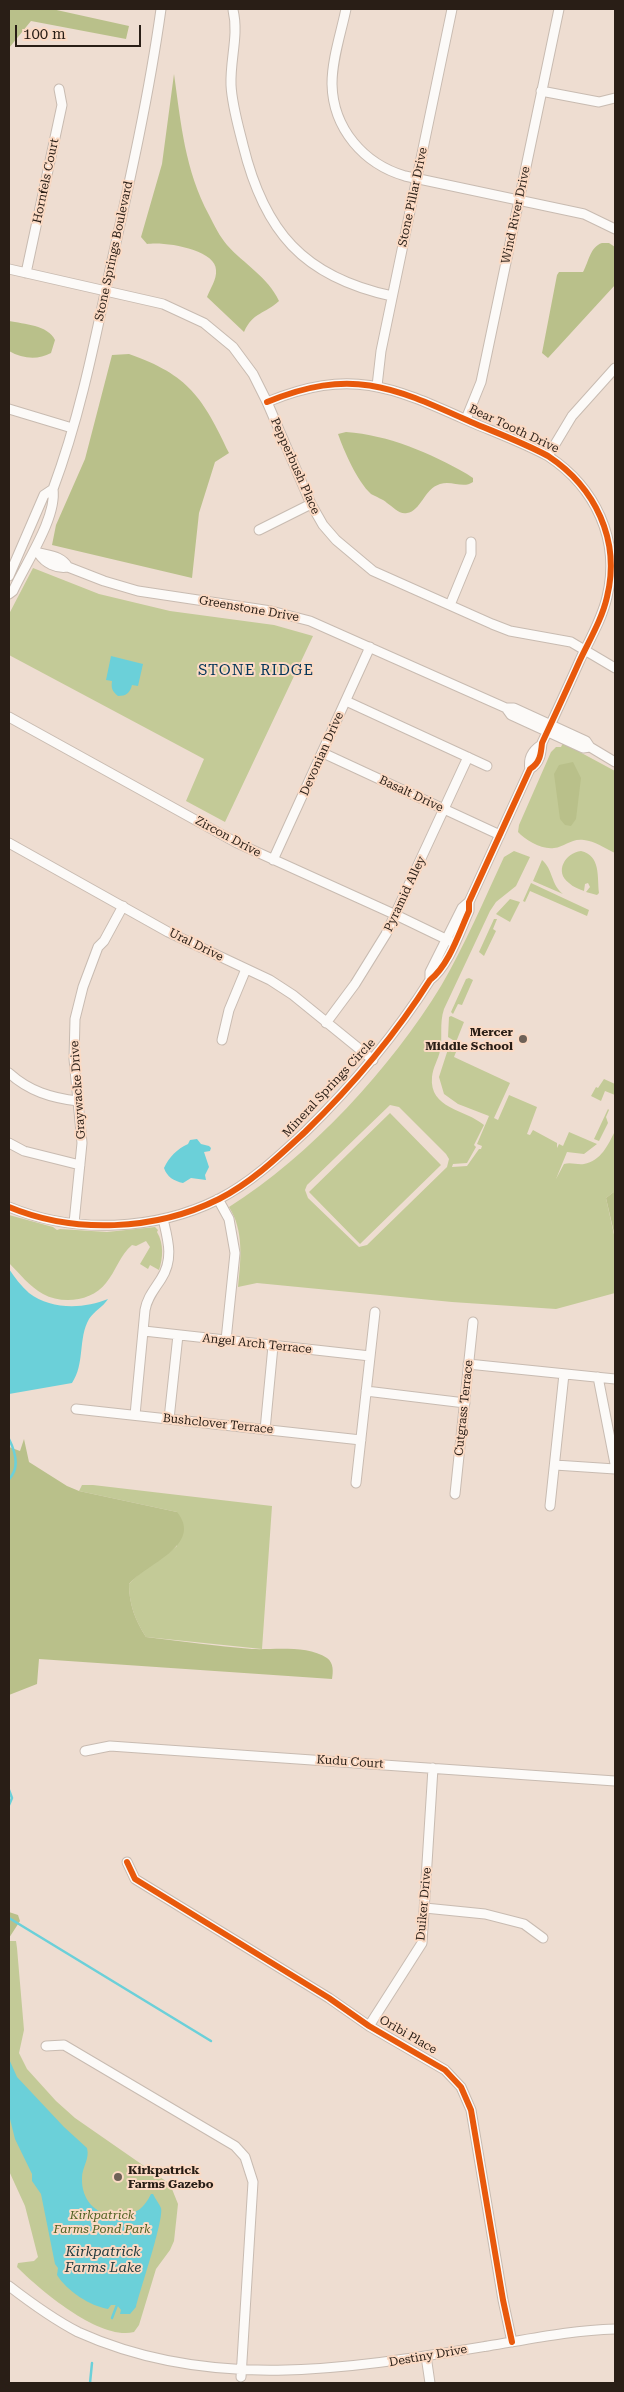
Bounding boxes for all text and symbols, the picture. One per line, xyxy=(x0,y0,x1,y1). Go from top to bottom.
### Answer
scale bar xyxy=(18,15,144,47)
text: 100 m xyxy=(23,25,66,43)
street label: Hornfels Court xyxy=(30,137,62,225)
street label: Stone Pillar Drive xyxy=(395,146,431,248)
street label: Wind River Drive xyxy=(499,165,533,265)
street label: Stone Springs Boulevard xyxy=(92,180,136,322)
street label: Bear Tooth Drive xyxy=(467,402,561,456)
street label: Pepperbush Place xyxy=(267,416,323,516)
street label: Greenstone Drive xyxy=(198,593,300,625)
district label: STONE RIDGE xyxy=(197,662,315,680)
street label: Devonian Drive xyxy=(297,710,347,798)
street label: Basalt Drive xyxy=(377,773,445,815)
street label: Zircon Drive xyxy=(193,814,263,860)
street label: Pyramid Alley xyxy=(381,854,429,934)
street label: Ural Drive xyxy=(166,926,226,964)
place label: Mercer Middle School xyxy=(425,1025,513,1053)
marker: Mercer Middle School xyxy=(517,1033,529,1045)
street label: Mineral Springs Circle xyxy=(280,1036,378,1140)
street label: Graywacke Drive xyxy=(67,1040,89,1140)
street label: Angel Arch Terrace xyxy=(202,1331,312,1357)
street label: Cutgrass Terrace xyxy=(452,1359,476,1457)
street label: Bushclover Terrace xyxy=(162,1411,274,1437)
street label: Kudu Court xyxy=(316,1752,384,1772)
street label: Duiker Drive xyxy=(414,1867,434,1941)
street label: Oribi Place xyxy=(377,2013,439,2057)
place label: Kirkpatrick Farms Gazebo xyxy=(128,2163,214,2191)
marker: Kirkpatrick Farms Gazebo xyxy=(112,2171,124,2183)
park label: Kirkpatrick Farms Pond Park xyxy=(53,2208,151,2236)
water label: Kirkpatrick Farms Lake xyxy=(65,2244,141,2276)
street label: Destiny Drive xyxy=(388,2342,468,2370)

